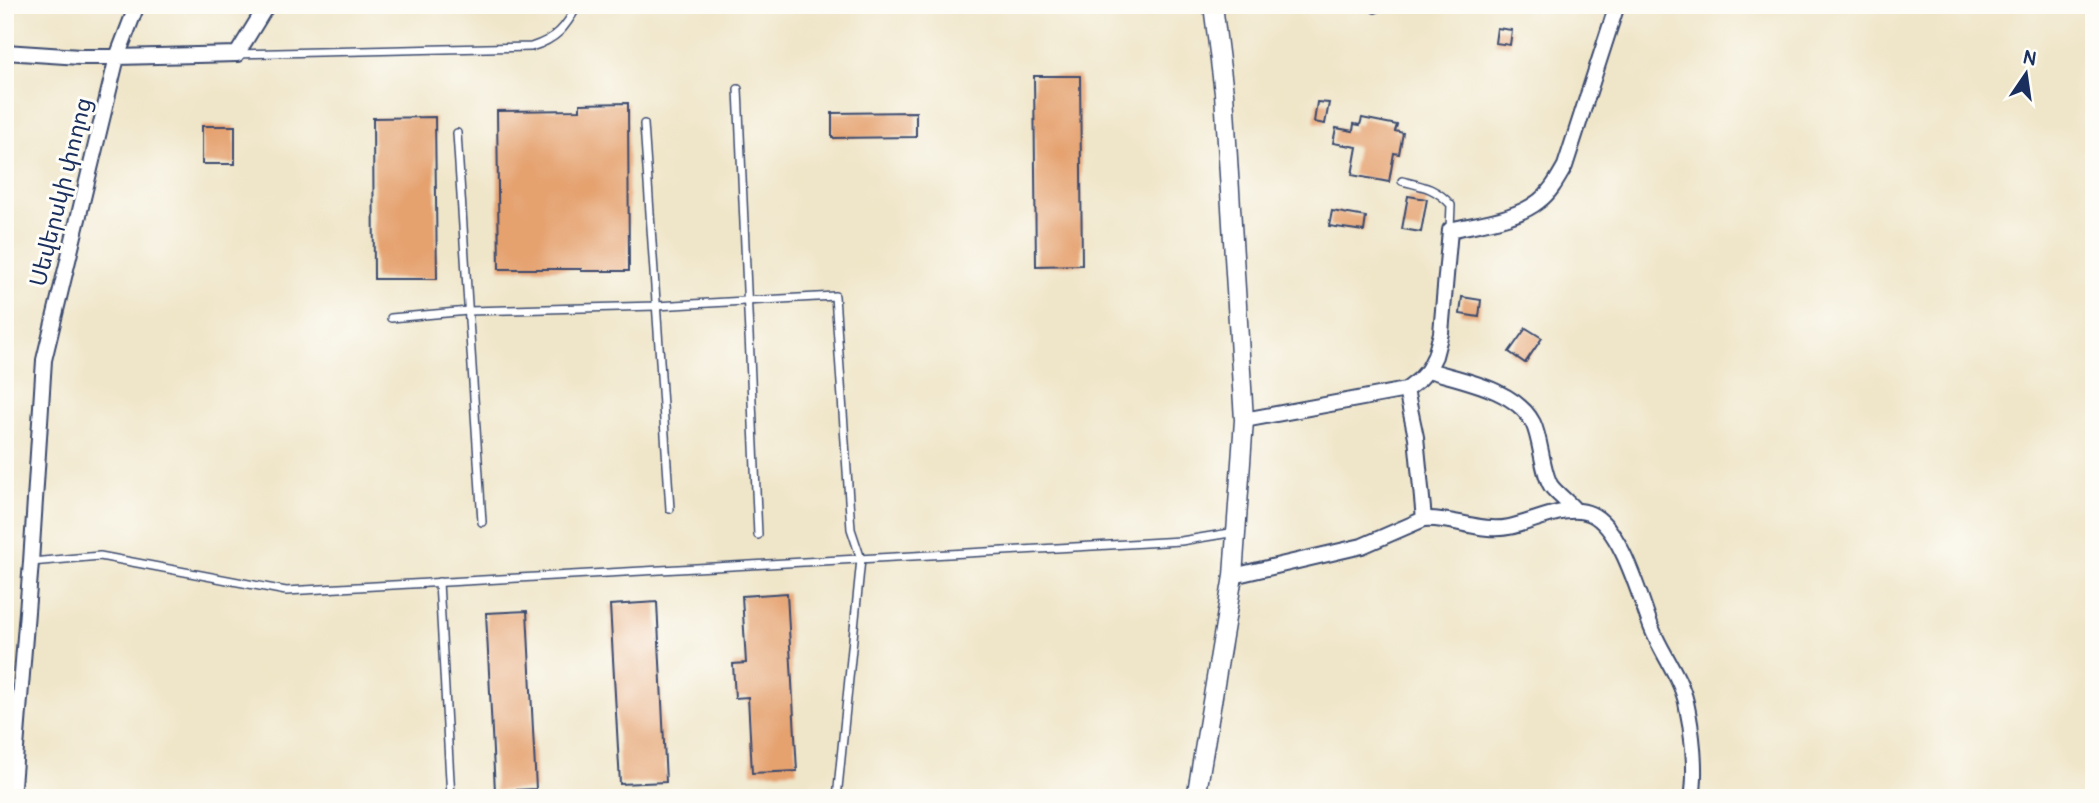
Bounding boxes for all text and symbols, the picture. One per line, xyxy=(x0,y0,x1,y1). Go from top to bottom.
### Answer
north arrow xyxy=(1990,38,2060,108)
text: N xyxy=(2021,45,2039,72)
street label: Սեվերսկի փողոց xyxy=(24,95,98,289)

